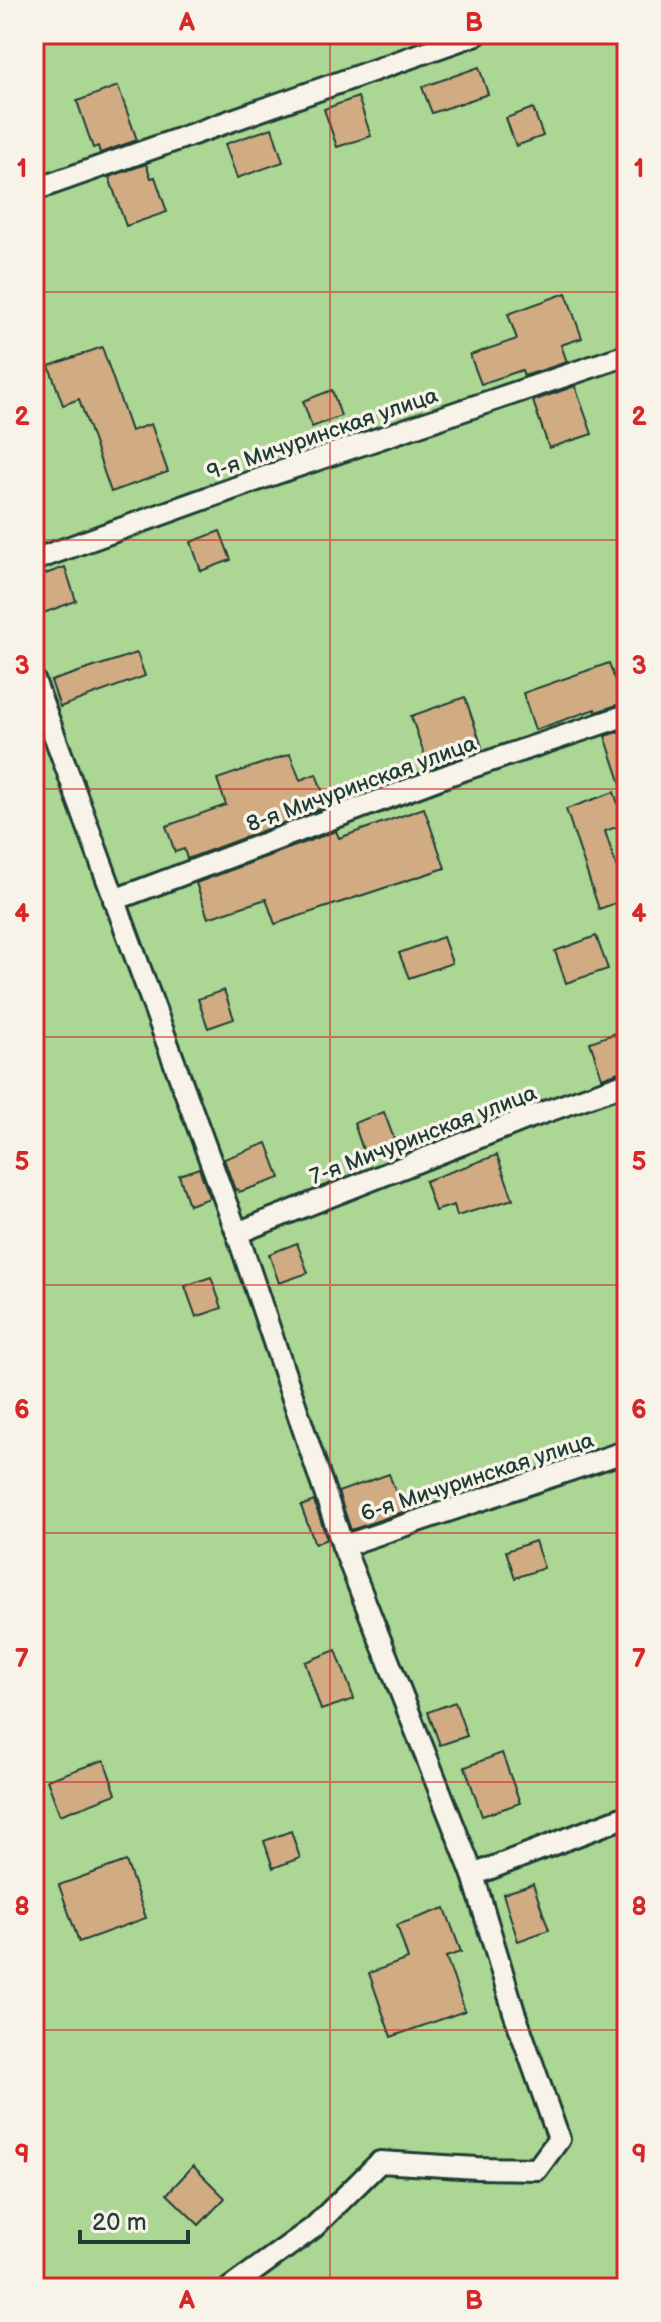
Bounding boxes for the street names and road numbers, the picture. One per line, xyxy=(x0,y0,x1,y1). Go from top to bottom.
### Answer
street label: 9-я Мичуринская улица xyxy=(203,382,441,487)
street label: 8-я Мичуринская улица xyxy=(243,730,480,839)
street label: 7-я Мичуринская улица xyxy=(306,1080,541,1191)
street label: 6-я Мичуринская улица xyxy=(358,1427,597,1528)

